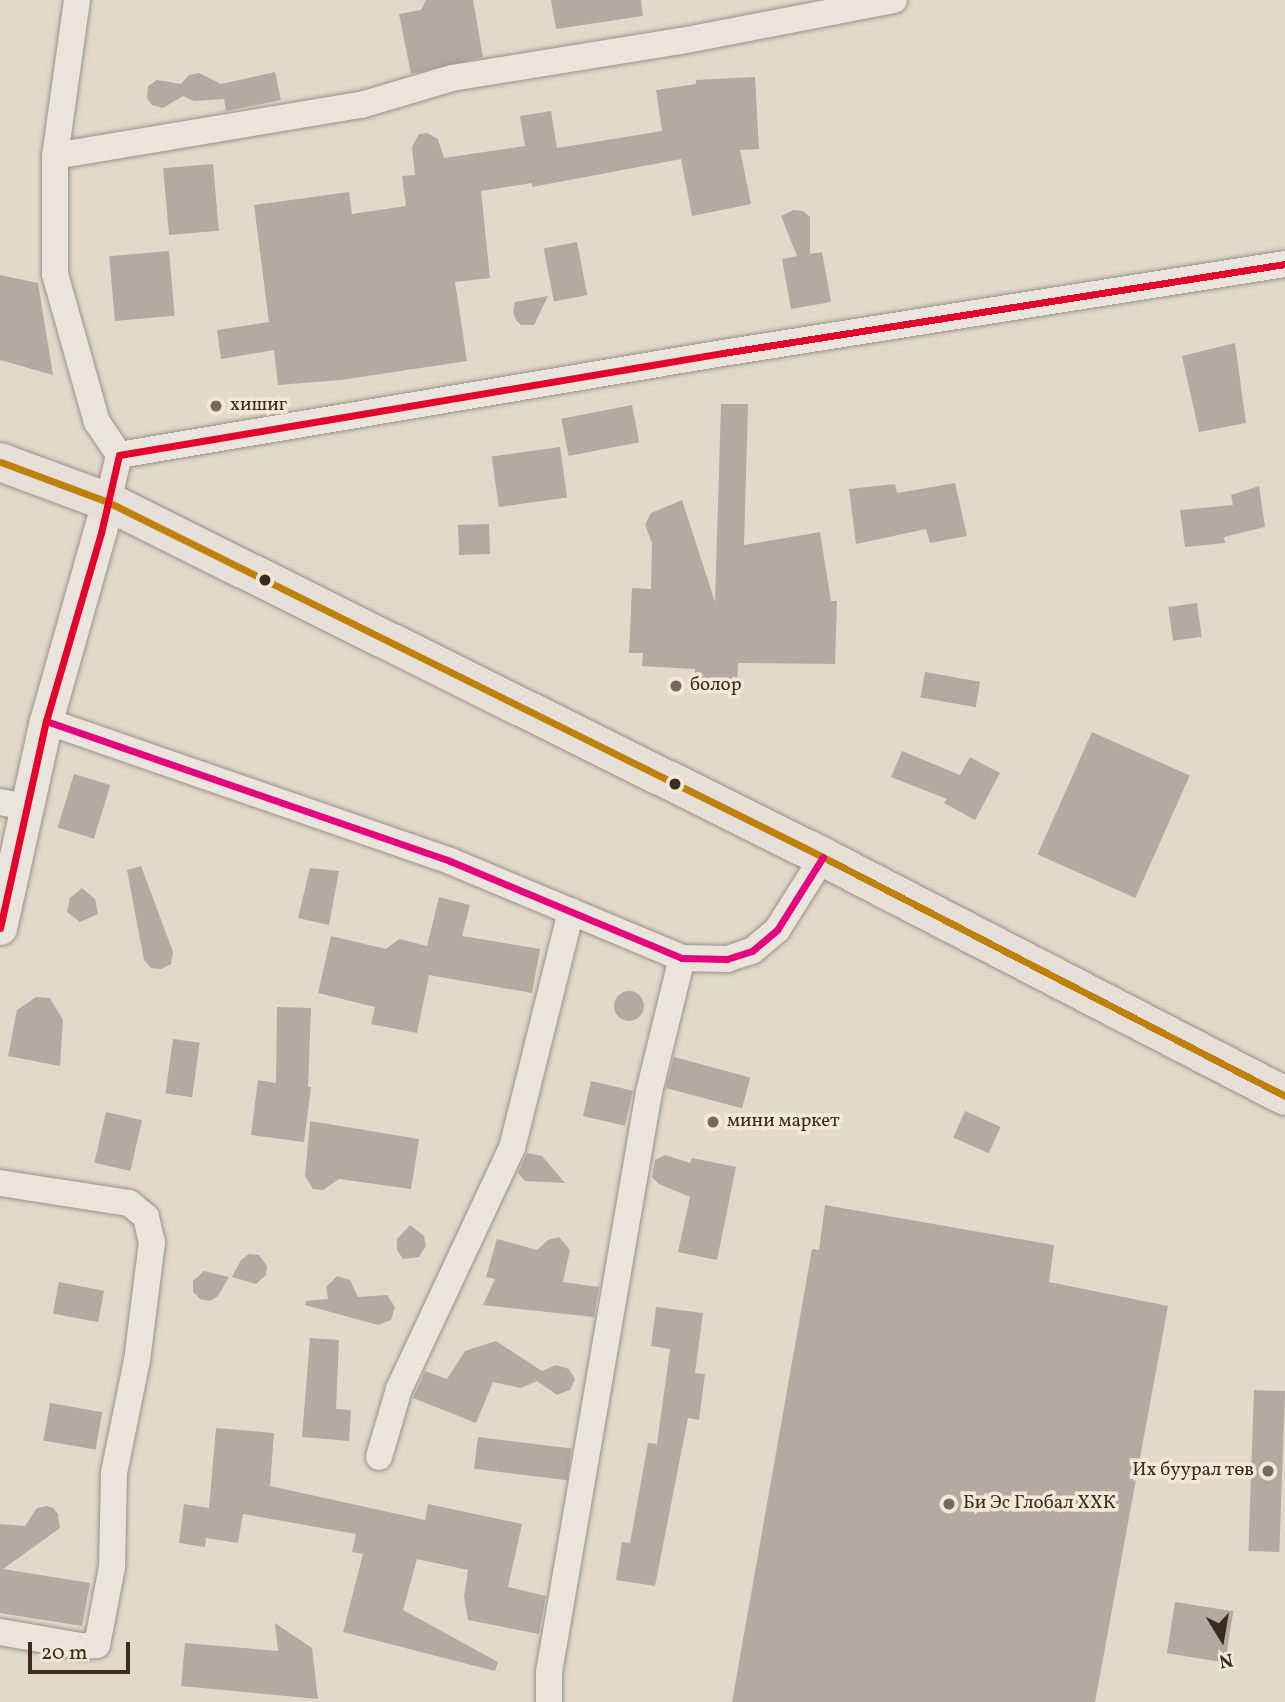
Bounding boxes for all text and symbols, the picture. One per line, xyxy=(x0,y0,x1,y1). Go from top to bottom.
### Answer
place label: хишиг xyxy=(230,395,287,417)
marker: хишиг xyxy=(208,398,224,414)
unlabelled marker xyxy=(258,573,272,587)
place label: болор xyxy=(690,675,742,697)
marker: болор xyxy=(668,678,684,694)
unlabelled marker xyxy=(668,777,682,791)
place label: мини маркет xyxy=(727,1111,840,1133)
marker: мини маркет xyxy=(705,1114,721,1130)
place label: Их буурал төв xyxy=(1132,1460,1254,1482)
marker: Их буурал төв xyxy=(1260,1463,1276,1479)
place label: Би Эс Глобал ХХК xyxy=(963,1493,1116,1515)
marker: Би Эс Глобал ХХК xyxy=(941,1496,957,1512)
north arrow xyxy=(1187,1604,1257,1674)
scale bar xyxy=(32,1628,133,1672)
text: 20 m xyxy=(41,1639,87,1668)
text: N xyxy=(1217,1646,1235,1674)

